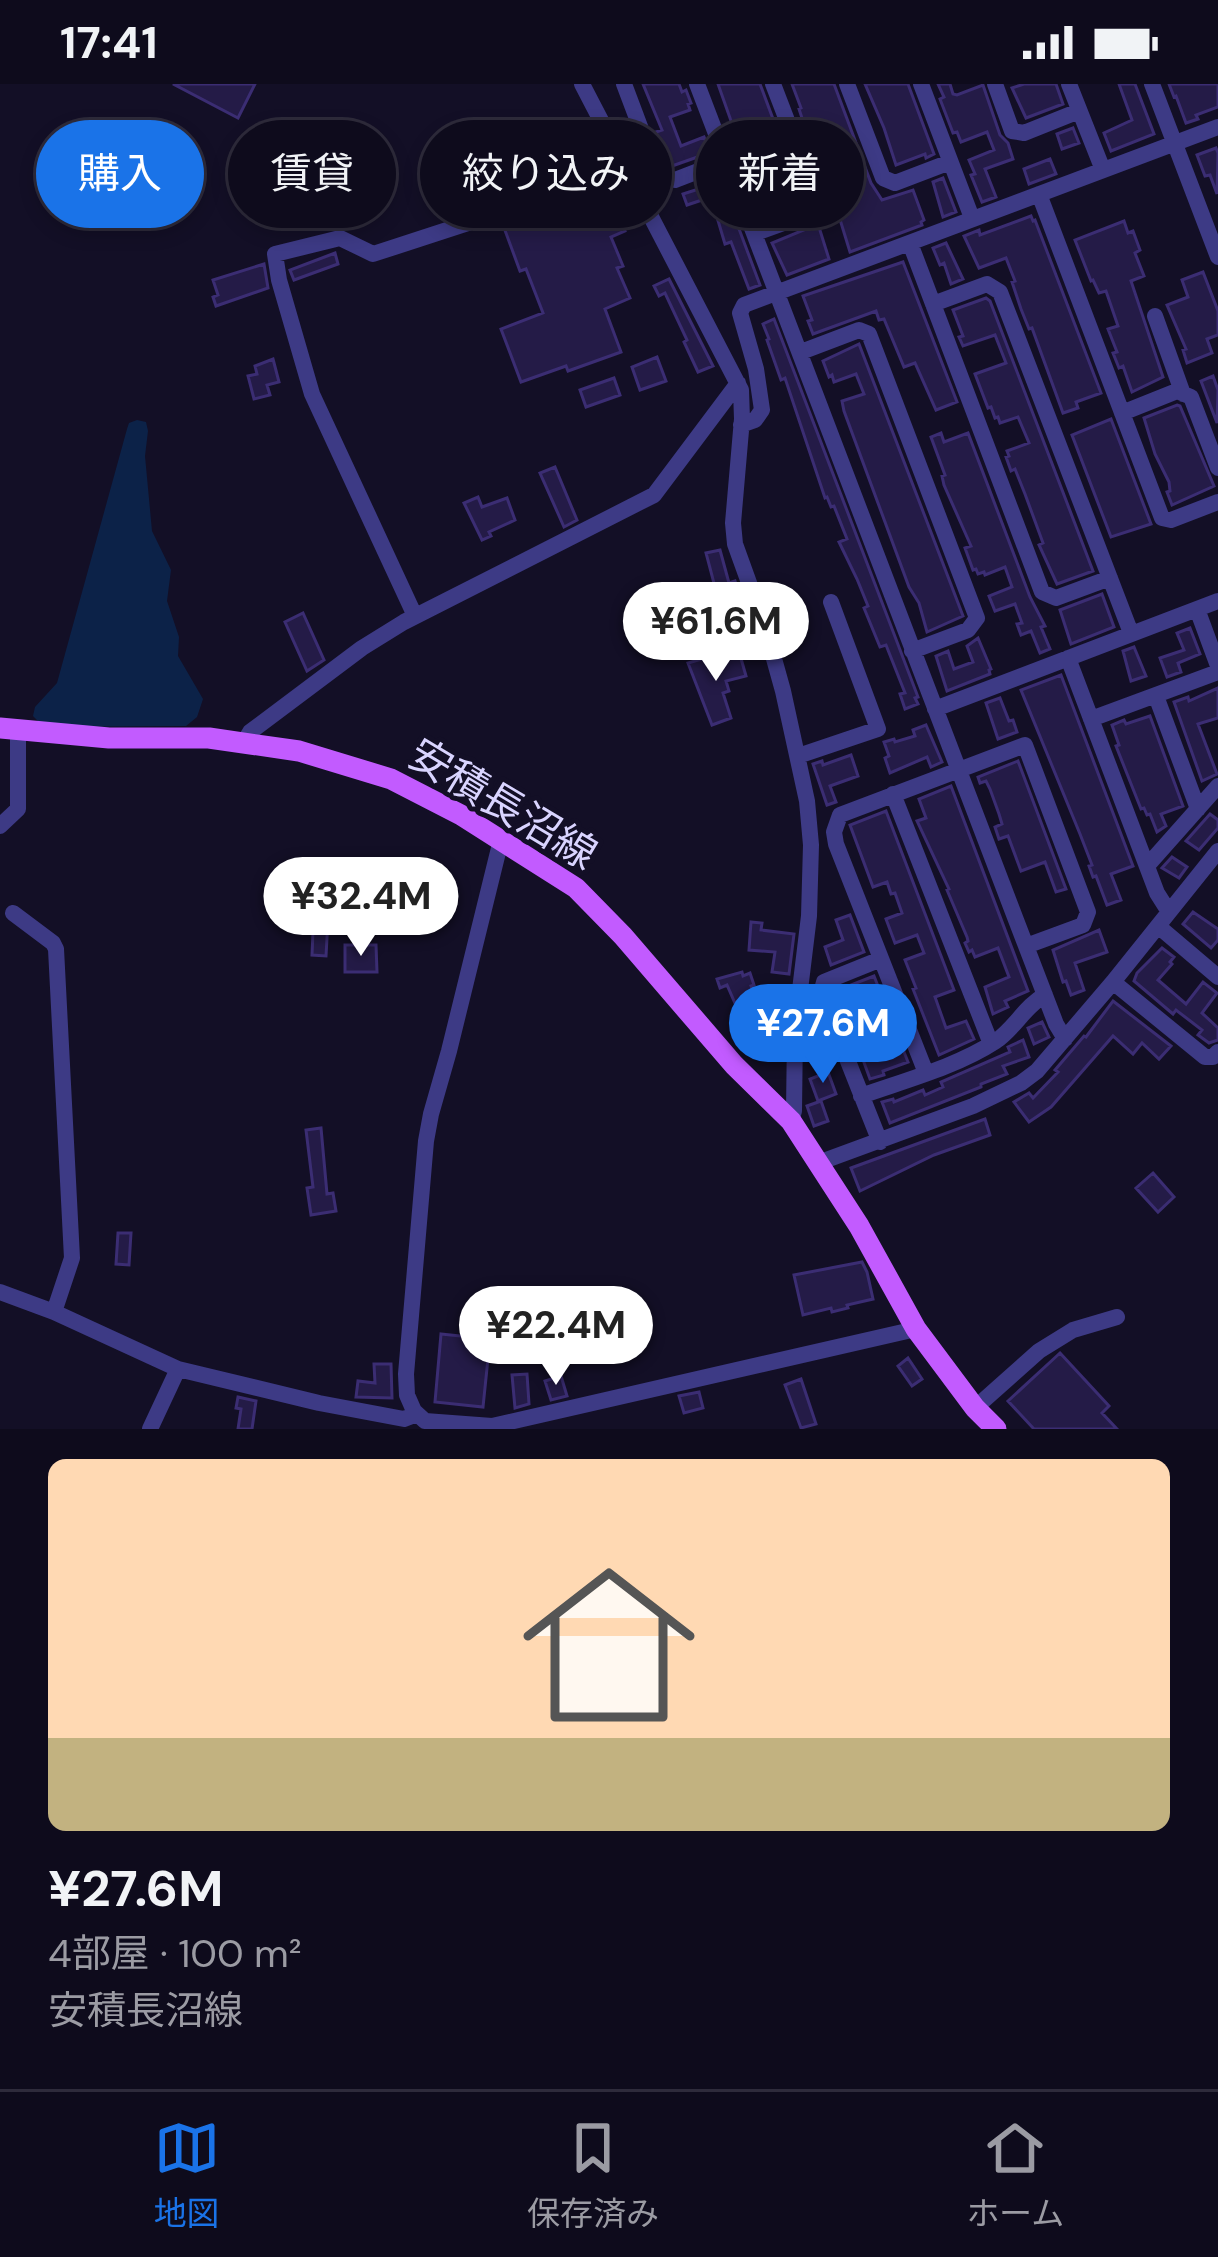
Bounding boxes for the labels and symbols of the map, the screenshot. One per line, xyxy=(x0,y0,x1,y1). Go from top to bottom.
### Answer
pin: ¥61.6M xyxy=(618,582,814,684)
street label: 安積長沼線 xyxy=(399,726,607,882)
pin: ¥32.4M xyxy=(263,857,459,959)
pin: ¥27.6M xyxy=(725,984,921,1086)
pin: ¥22.4M xyxy=(458,1286,654,1388)

